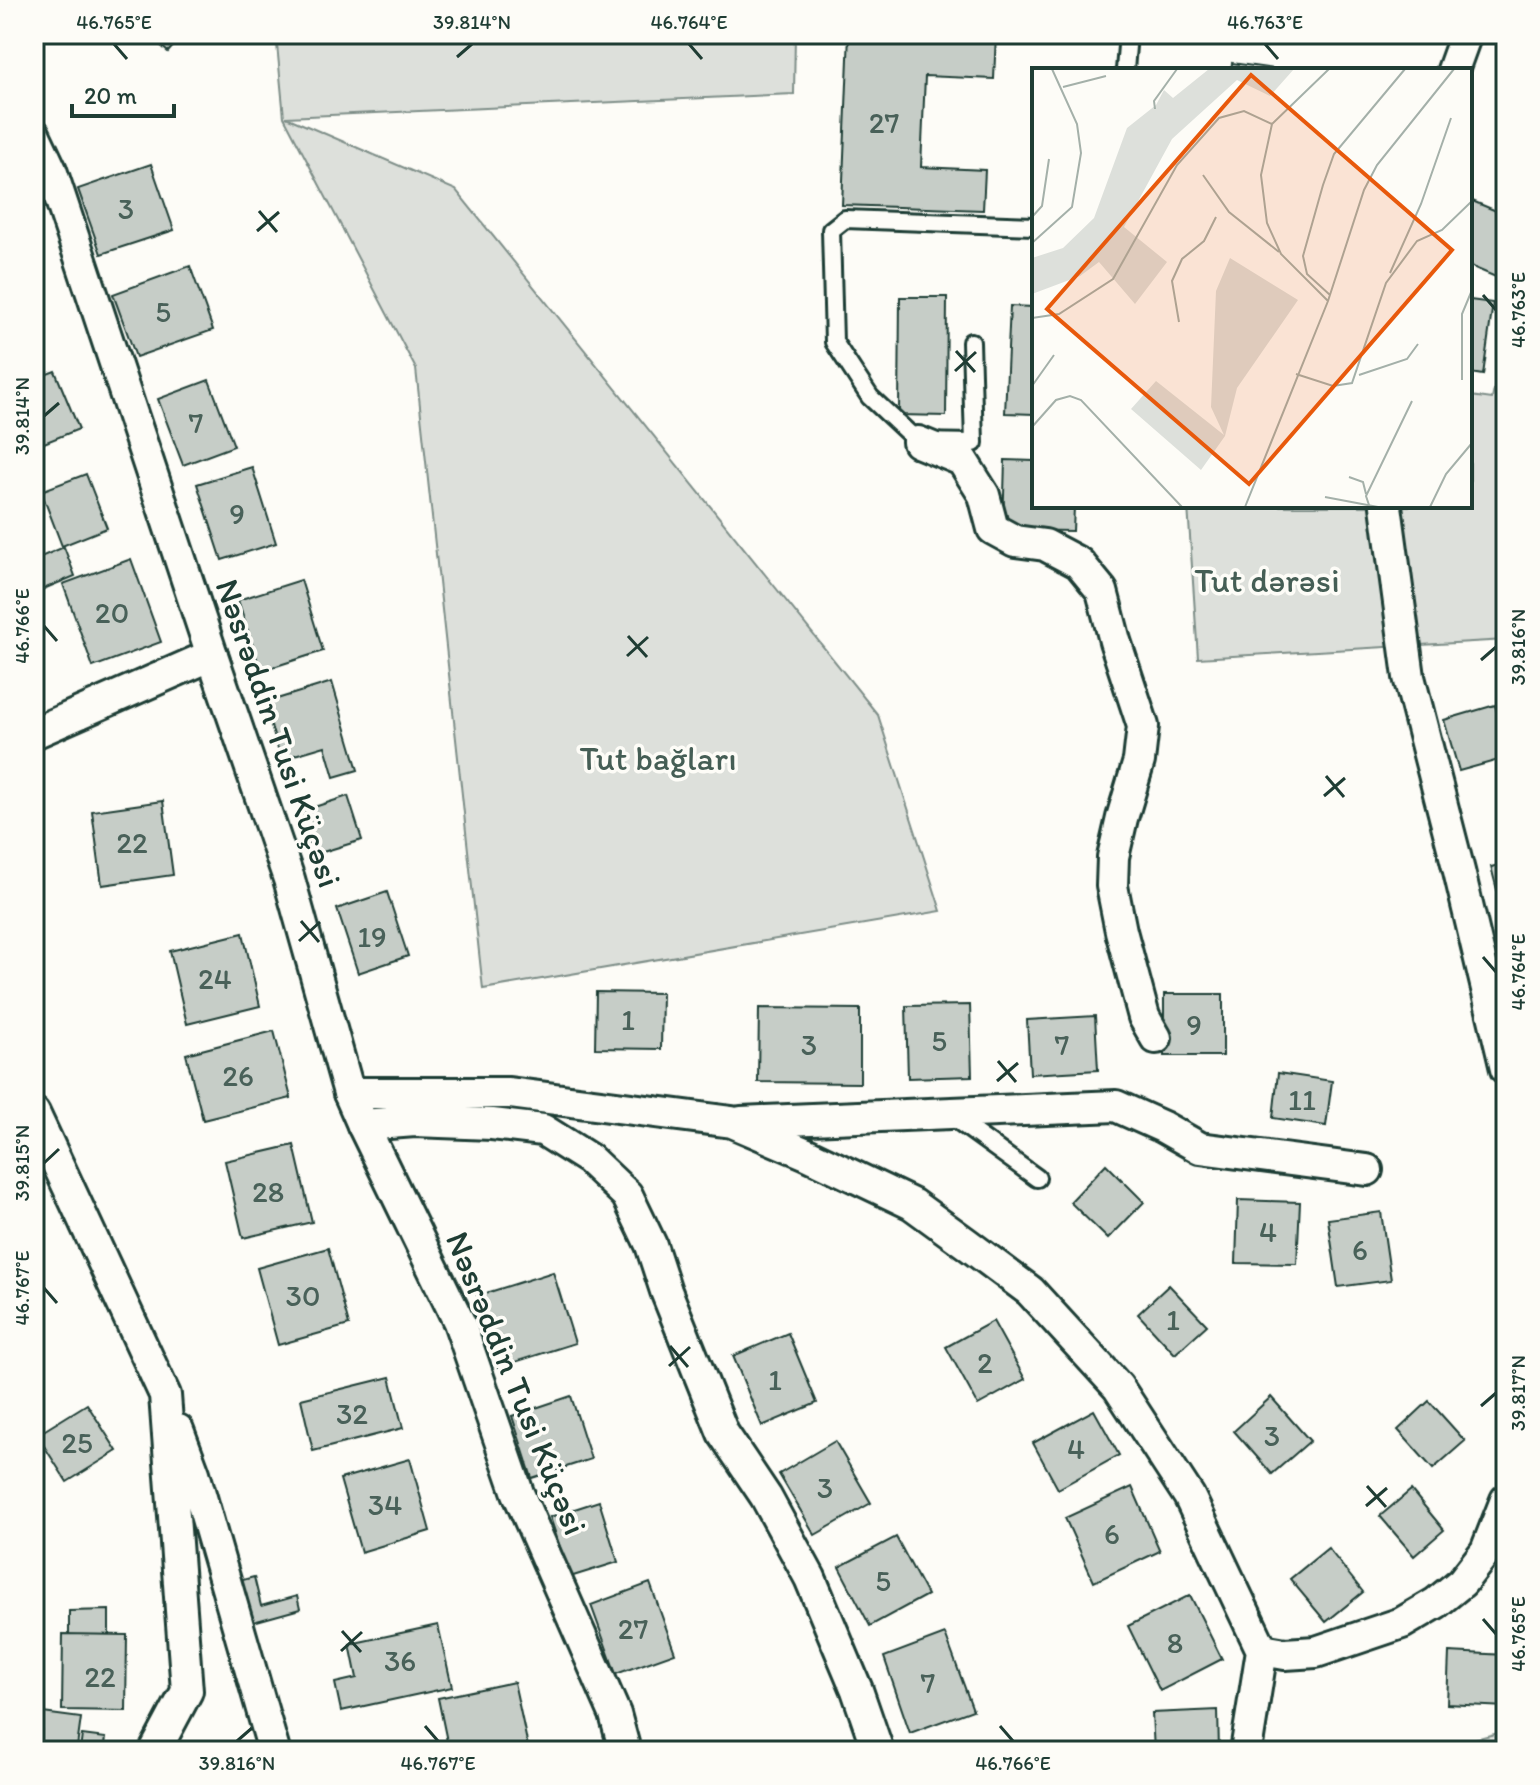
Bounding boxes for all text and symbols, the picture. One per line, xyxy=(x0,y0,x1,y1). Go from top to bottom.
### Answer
text: 46.765°E xyxy=(76,10,152,34)
text: 39.814°N xyxy=(433,10,511,34)
text: 46.764°E xyxy=(651,10,727,34)
text: 46.763°E xyxy=(1227,10,1303,34)
scale bar xyxy=(72,68,174,118)
inset map xyxy=(1032,68,1472,508)
text: 20 m xyxy=(84,81,137,110)
house number: 27 xyxy=(869,104,899,141)
house number: 3 xyxy=(118,190,134,227)
text: 46.763°E xyxy=(1506,272,1530,348)
house number: 5 xyxy=(155,293,171,330)
text: 39.814°N xyxy=(10,377,34,455)
house number: 7 xyxy=(189,404,204,441)
house number: 9 xyxy=(229,495,245,532)
park label: Tut dərəsi xyxy=(1194,560,1340,601)
street label: Nəsrəddin Tusi Küçəsi xyxy=(207,574,351,893)
text: 46.766°E xyxy=(10,588,34,664)
house number: 20 xyxy=(95,594,129,631)
text: 39.816°N xyxy=(1506,609,1530,685)
park label: Tut bağları xyxy=(579,738,737,779)
house number: 22 xyxy=(116,824,148,861)
house number: 19 xyxy=(357,918,387,955)
text: 46.764°E xyxy=(1506,934,1530,1010)
house number: 24 xyxy=(198,960,232,997)
house number: 1 xyxy=(621,1001,635,1038)
house number: 9 xyxy=(1186,1006,1202,1043)
house number: 5 xyxy=(931,1022,947,1059)
house number: 3 xyxy=(801,1026,817,1063)
house number: 7 xyxy=(1055,1026,1070,1063)
house number: 26 xyxy=(222,1057,254,1094)
house number: 11 xyxy=(1288,1081,1316,1118)
text: 39.815°N xyxy=(10,1125,34,1201)
house number: 28 xyxy=(252,1173,284,1210)
house number: 4 xyxy=(1259,1213,1277,1250)
street label: Nəsrəddin Tusi Küçəsi xyxy=(437,1226,596,1541)
house number: 6 xyxy=(1352,1231,1368,1268)
text: 46.767°E xyxy=(10,1251,34,1325)
house number: 30 xyxy=(286,1277,320,1314)
house number: 1 xyxy=(1166,1301,1180,1338)
house number: 2 xyxy=(977,1344,993,1381)
text: 39.817°N xyxy=(1506,1355,1530,1431)
house number: 1 xyxy=(768,1361,782,1398)
house number: 32 xyxy=(336,1395,368,1432)
house number: 3 xyxy=(1264,1417,1280,1454)
house number: 25 xyxy=(61,1424,93,1461)
house number: 4 xyxy=(1067,1430,1085,1467)
house number: 3 xyxy=(817,1469,833,1506)
house number: 34 xyxy=(368,1486,402,1523)
house number: 6 xyxy=(1104,1515,1120,1552)
house number: 5 xyxy=(875,1562,891,1599)
text: 46.765°E xyxy=(1506,1596,1530,1672)
house number: 27 xyxy=(618,1610,648,1647)
house number: 8 xyxy=(1167,1624,1183,1661)
house number: 36 xyxy=(384,1642,416,1679)
house number: 22 xyxy=(84,1658,116,1695)
house number: 7 xyxy=(921,1664,936,1701)
text: 39.816°N xyxy=(199,1751,275,1775)
text: 46.767°E xyxy=(401,1751,475,1775)
text: 46.766°E xyxy=(975,1751,1051,1775)

